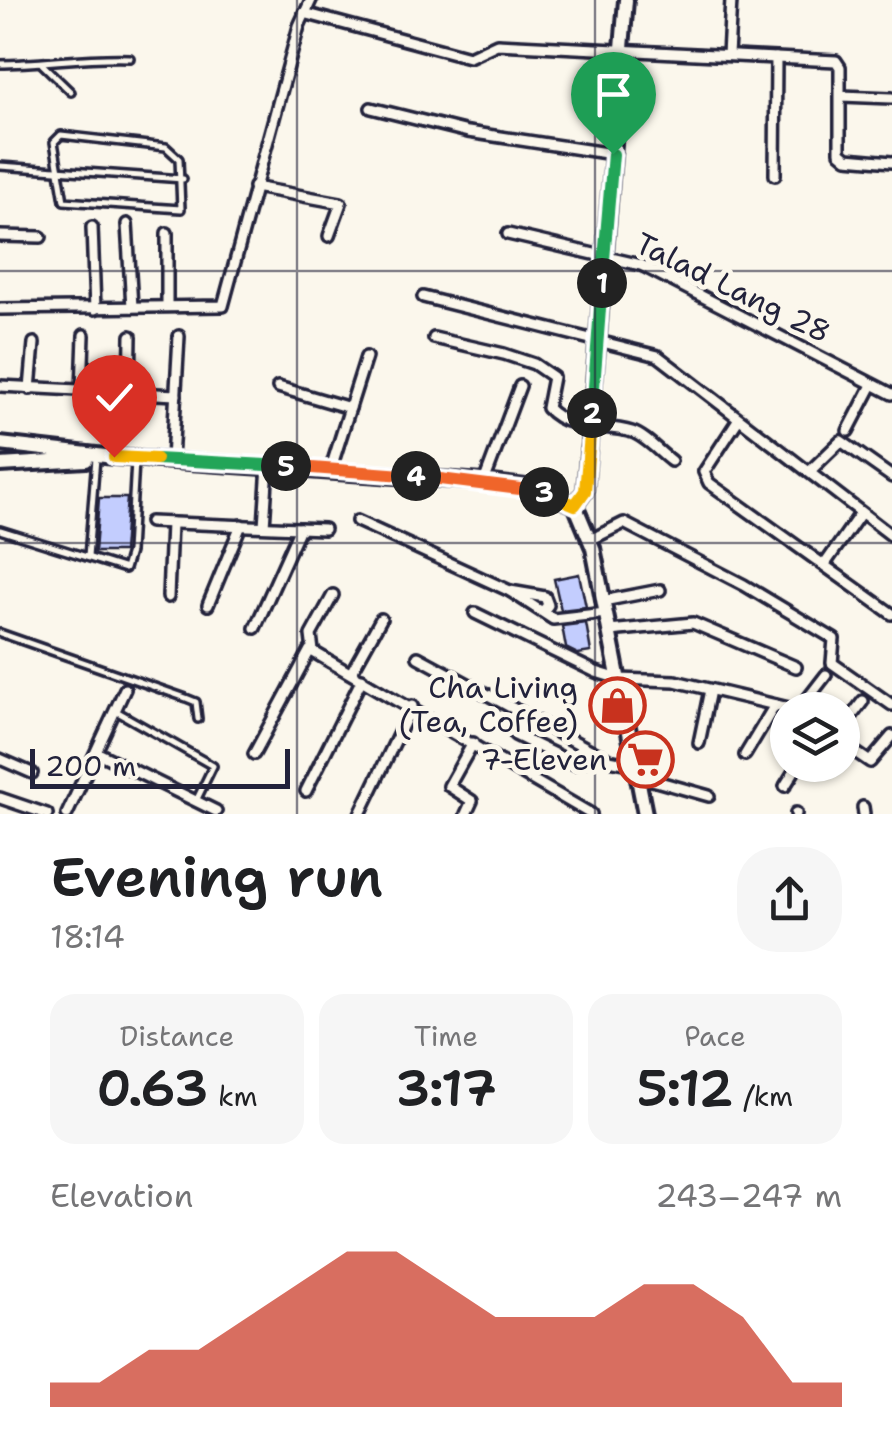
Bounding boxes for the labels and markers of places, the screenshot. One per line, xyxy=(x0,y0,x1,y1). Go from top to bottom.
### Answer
pin xyxy=(571,52,656,155)
pin: 1 xyxy=(577,258,627,308)
pin xyxy=(72,355,157,458)
pin: 2 xyxy=(567,388,617,438)
pin: 5 xyxy=(261,441,311,491)
pin: 4 xyxy=(391,451,441,501)
pin: 3 xyxy=(519,467,569,517)
place label: Cha Living (Tea, Coffee) xyxy=(398,667,578,742)
shop icon: Cha Living (Tea, Coffee) xyxy=(587,675,647,735)
supermarket icon: 7-Eleven xyxy=(616,730,676,790)
place label: 7-Eleven xyxy=(480,739,607,780)

